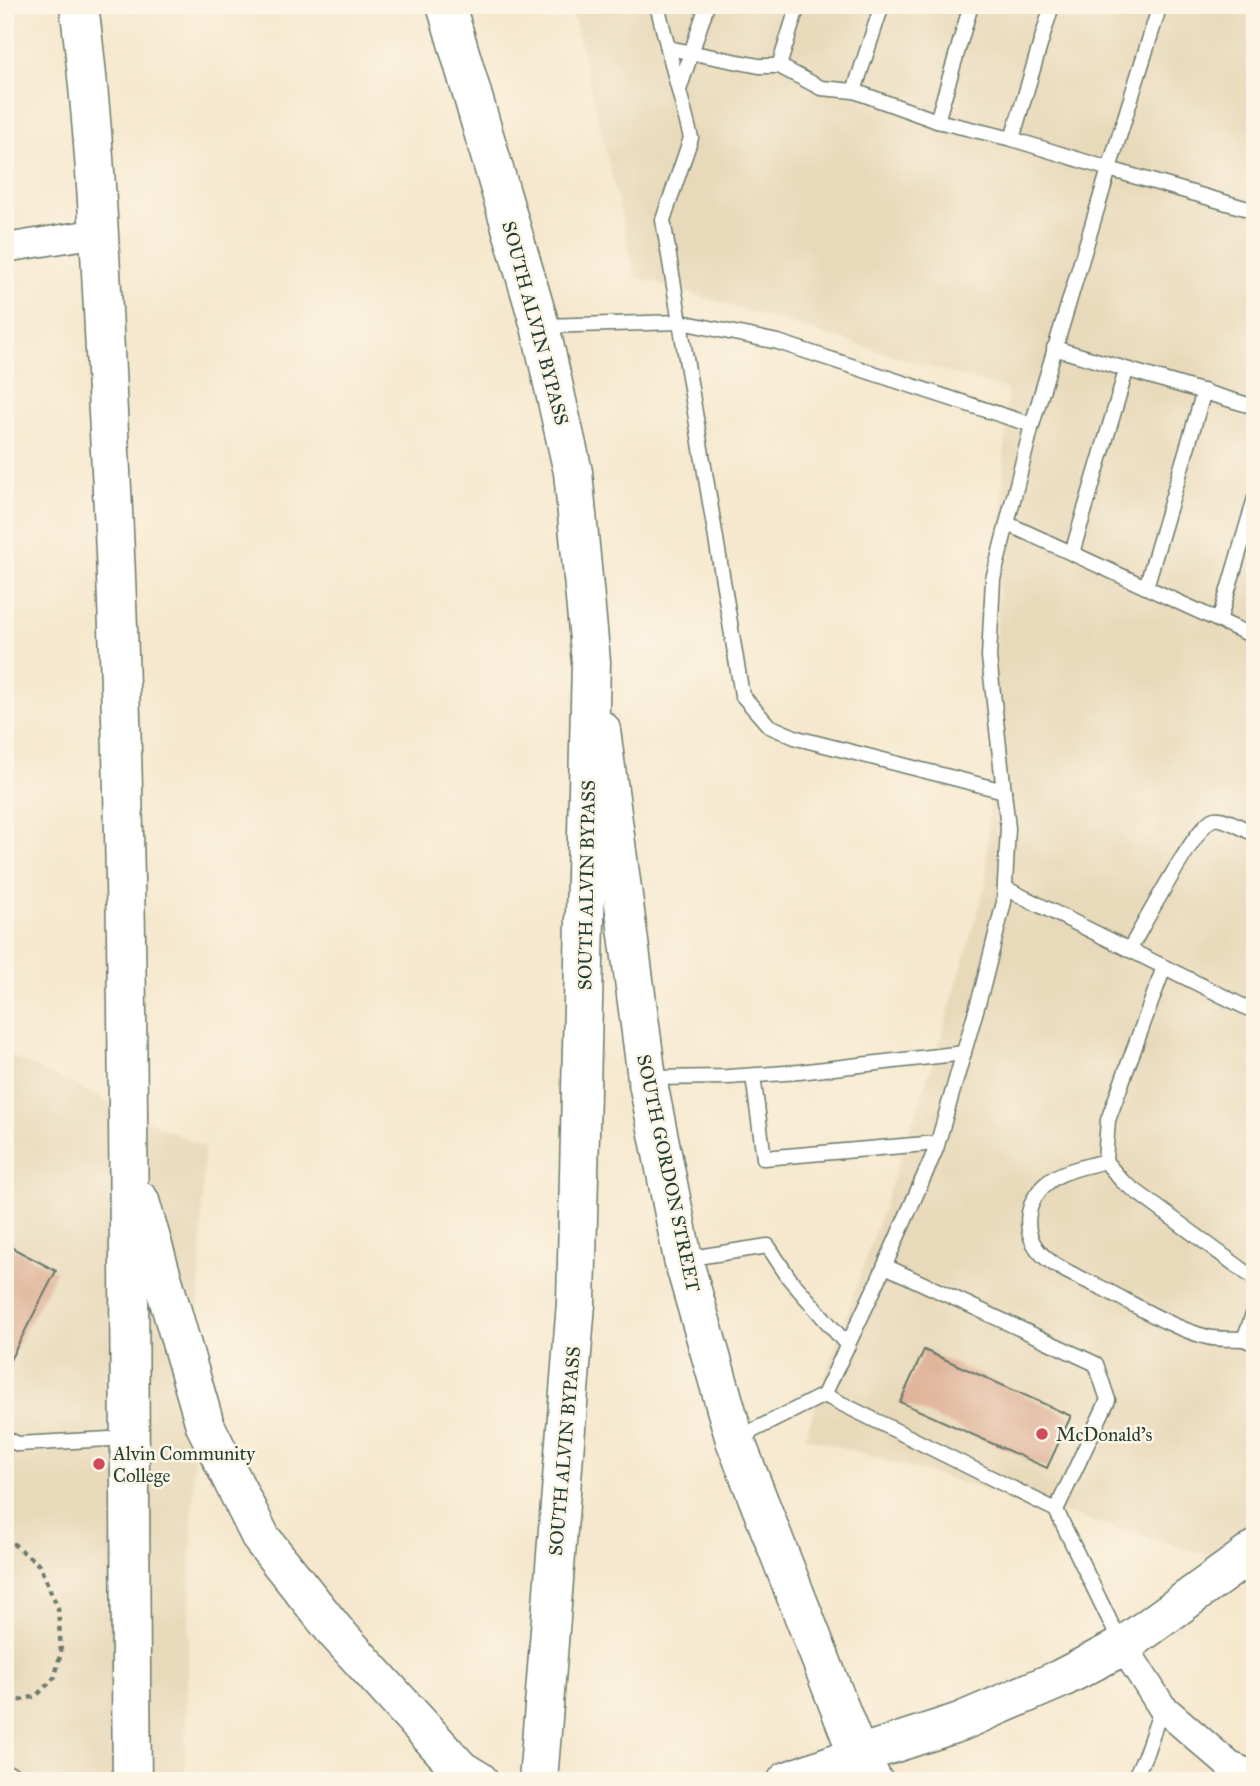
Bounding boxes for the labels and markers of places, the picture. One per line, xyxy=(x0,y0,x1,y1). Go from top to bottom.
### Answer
place label: McDonald's xyxy=(1056,1423,1153,1446)
marker: McDonald's xyxy=(1034,1426,1050,1442)
place label: Alvin Community College xyxy=(112,1442,256,1488)
marker: Alvin Community College xyxy=(91,1456,107,1472)

